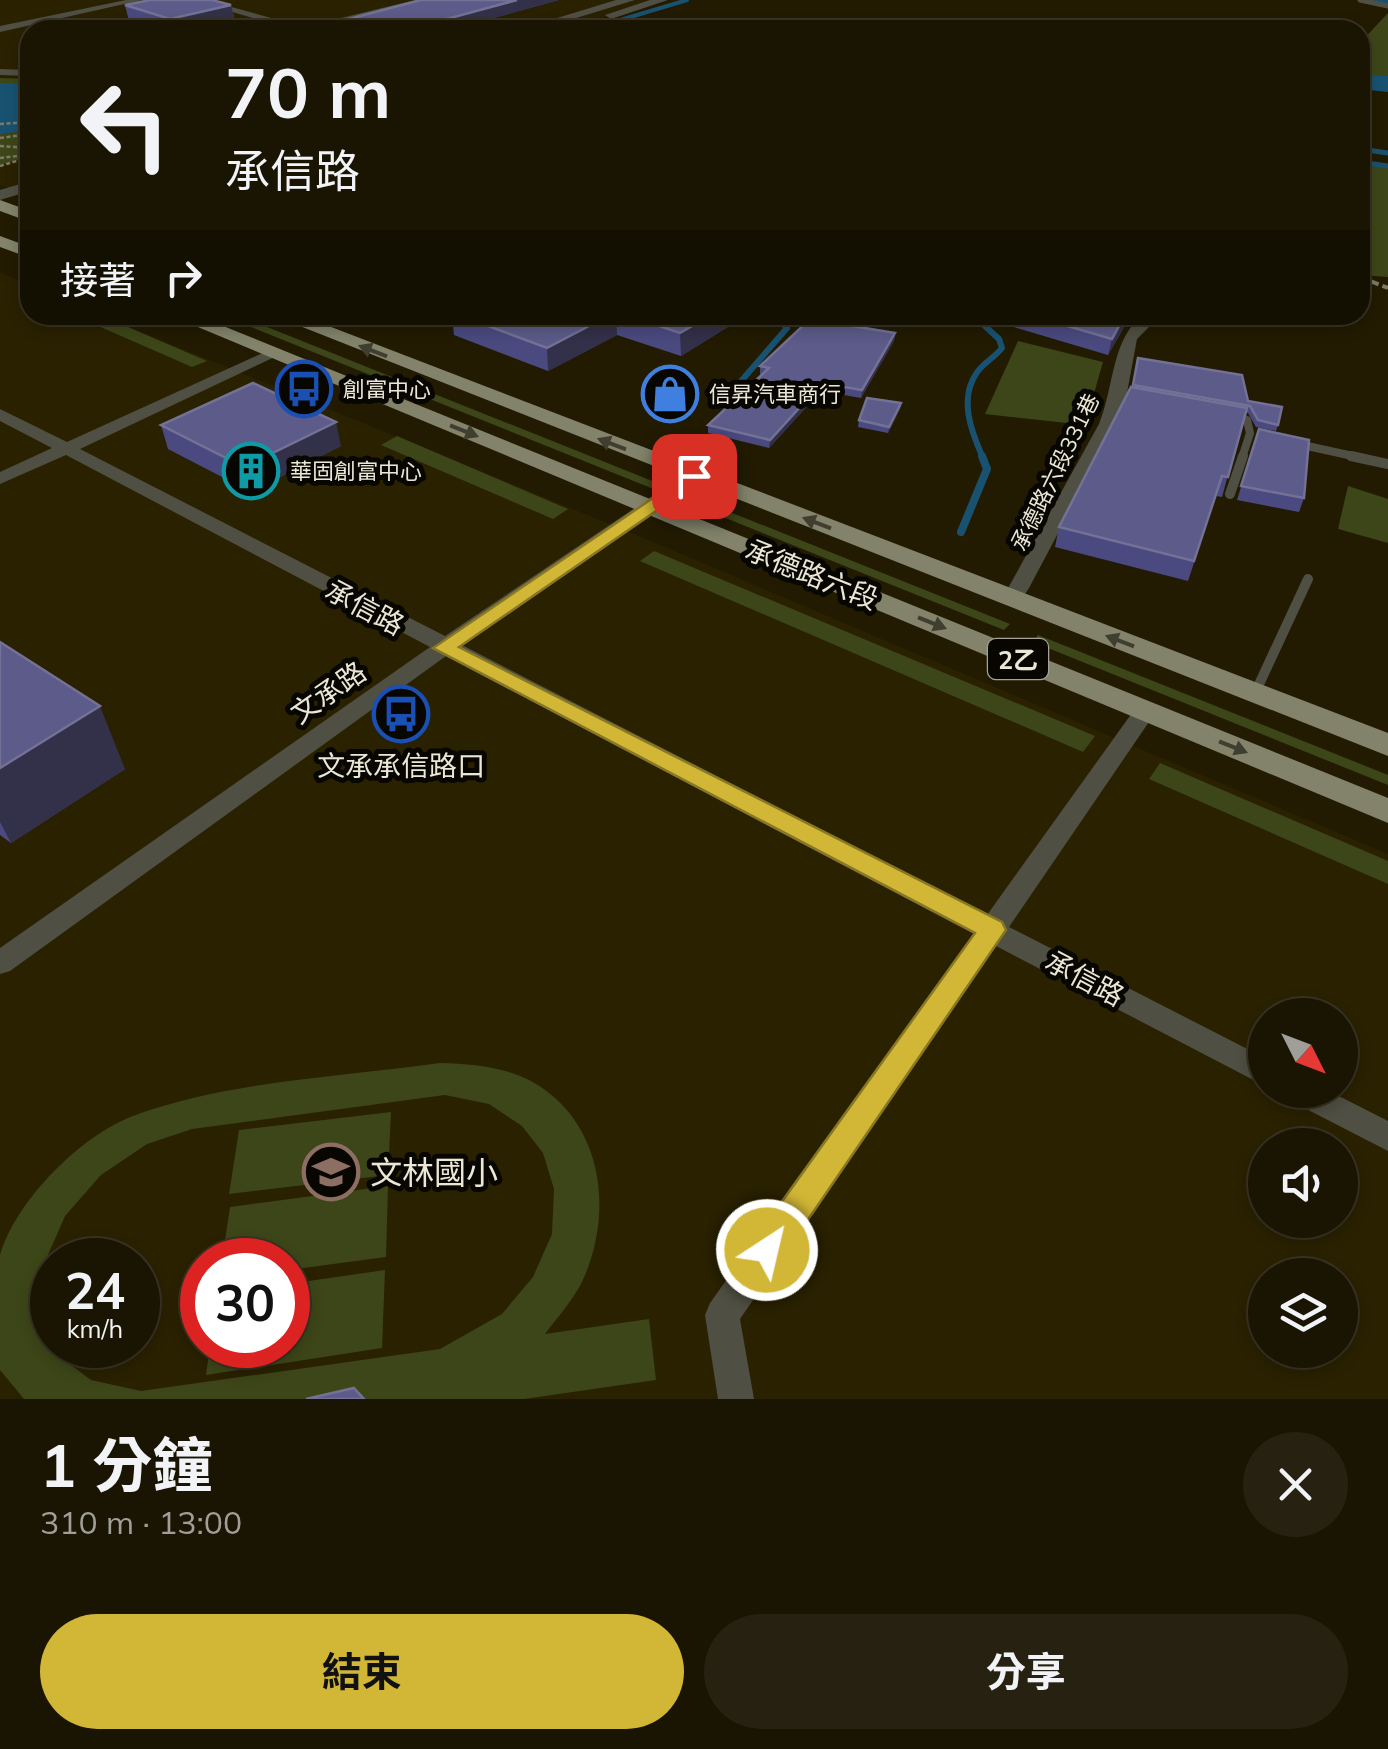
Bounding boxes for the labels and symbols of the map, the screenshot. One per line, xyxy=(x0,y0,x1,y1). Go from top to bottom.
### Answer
one-way arrow xyxy=(358,342,388,358)
bus stop icon: 創富中心 xyxy=(274,359,334,419)
shop icon: 信昇汽車商行 xyxy=(640,364,700,424)
place label: 創富中心 xyxy=(343,375,431,403)
place label: 信昇汽車商行 xyxy=(709,380,841,408)
street label: 承德路六段331巷 xyxy=(1005,389,1105,555)
one-way arrow xyxy=(449,424,479,440)
pin xyxy=(652,434,737,519)
one-way arrow xyxy=(596,435,626,451)
building icon: 華固創富中心 xyxy=(221,441,281,501)
place label: 華固創富中心 xyxy=(290,457,422,485)
one-way arrow xyxy=(801,515,831,530)
street label: 承德路六段 xyxy=(741,532,883,616)
street label: 承信路 xyxy=(320,572,410,642)
one-way arrow xyxy=(918,616,948,632)
one-way arrow xyxy=(1104,632,1134,648)
road number: 2乙 xyxy=(988,639,1048,679)
street label: 文承路 xyxy=(284,654,372,730)
bus stop icon: 文承承信路口 xyxy=(371,684,431,744)
one-way arrow xyxy=(1218,740,1248,756)
place label: 文承承信路口 xyxy=(317,748,485,783)
street label: 承信路 xyxy=(1040,943,1130,1013)
north arrow xyxy=(1248,998,1358,1108)
school or university icon: 文林國小 xyxy=(301,1142,361,1202)
place label: 文林國小 xyxy=(370,1152,498,1192)
position arrow xyxy=(715,1198,819,1302)
speed limit sign: 30 xyxy=(180,1238,310,1368)

